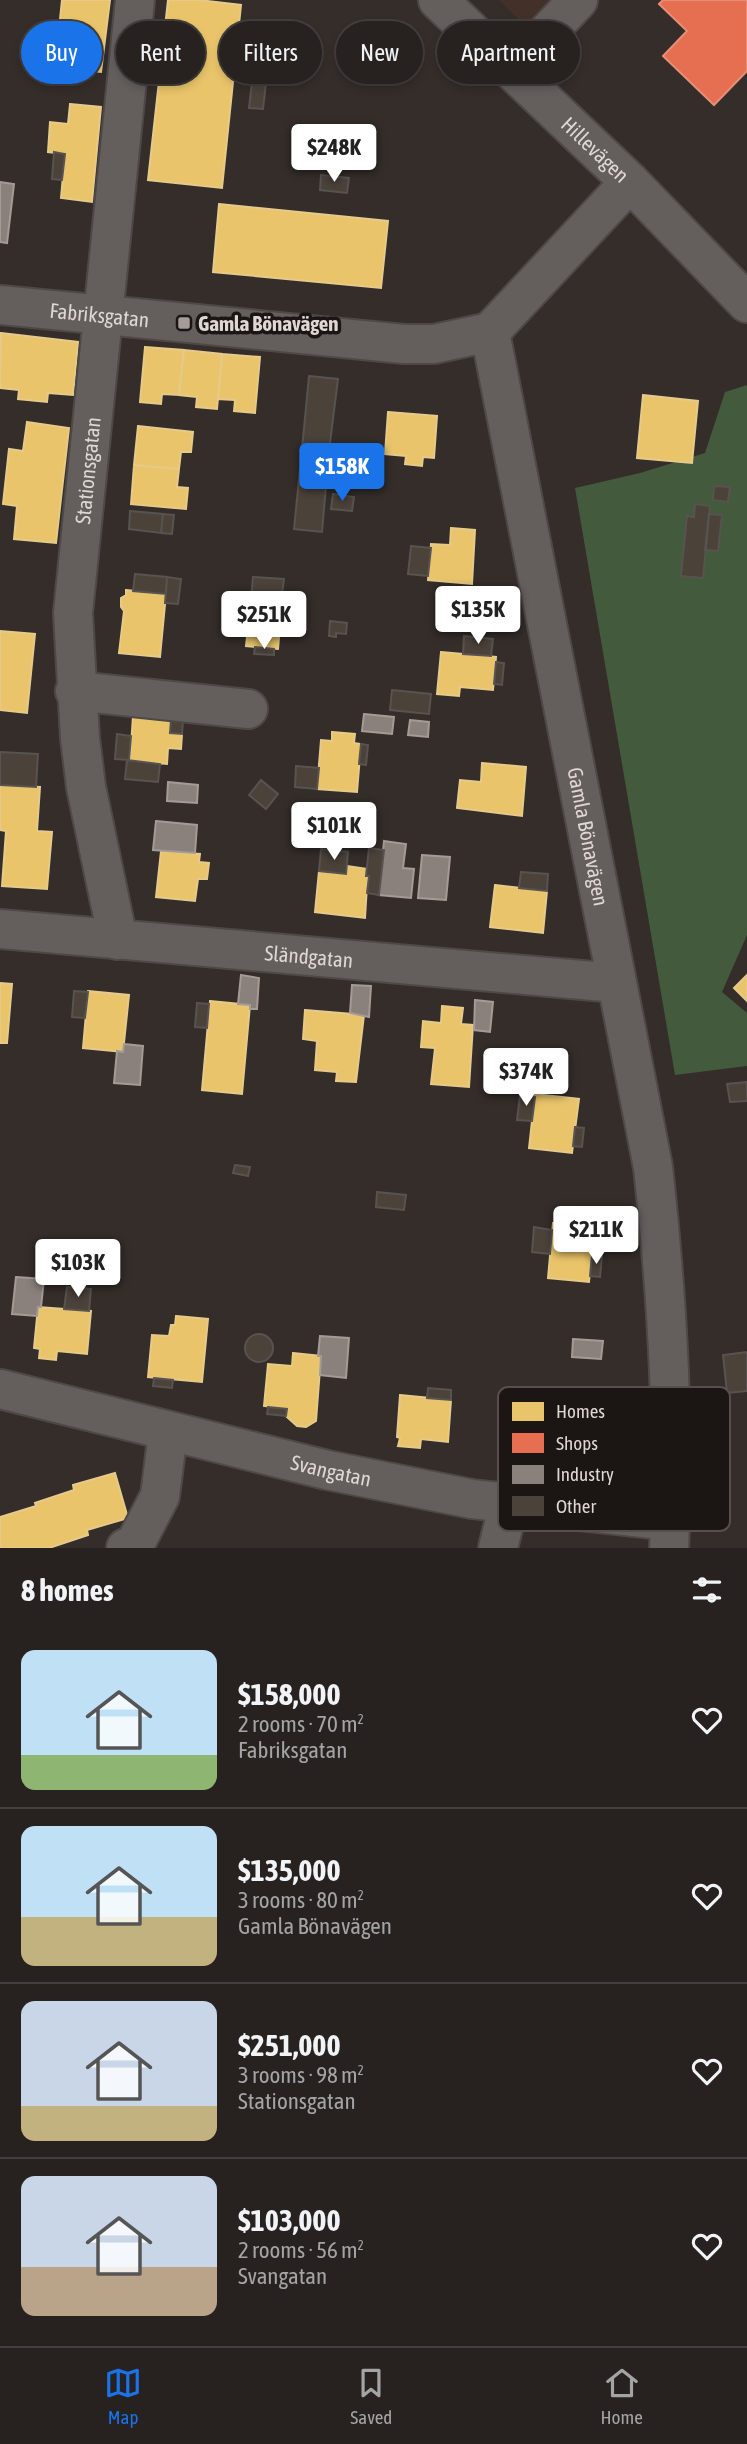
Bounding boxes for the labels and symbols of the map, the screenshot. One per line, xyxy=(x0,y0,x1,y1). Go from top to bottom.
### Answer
street label: Hillevägen xyxy=(557,112,634,187)
pin: $248K xyxy=(285,124,383,184)
street label: Fabriksgatan xyxy=(49,298,150,331)
place label: Gamla Bönavägen xyxy=(198,311,339,335)
marker: Gamla Bönavägen xyxy=(176,315,192,331)
street label: Stationsgatan xyxy=(70,416,105,525)
pin: $158K xyxy=(293,444,391,503)
pin: $135K xyxy=(429,586,527,646)
pin: $251K xyxy=(215,592,313,651)
street label: Gamla Bönavägen xyxy=(563,765,614,908)
pin: $101K xyxy=(285,802,383,862)
street label: Sländgatan xyxy=(264,940,354,972)
pin: $374K xyxy=(477,1048,575,1108)
pin: $211K xyxy=(547,1206,645,1266)
pin: $103K xyxy=(29,1240,127,1299)
legend xyxy=(498,1387,730,1531)
text: Homes xyxy=(556,1400,605,1422)
text: Shops xyxy=(556,1432,598,1454)
street label: Svangatan xyxy=(289,1450,373,1491)
text: Industry xyxy=(556,1463,614,1485)
text: Other xyxy=(556,1495,596,1517)

